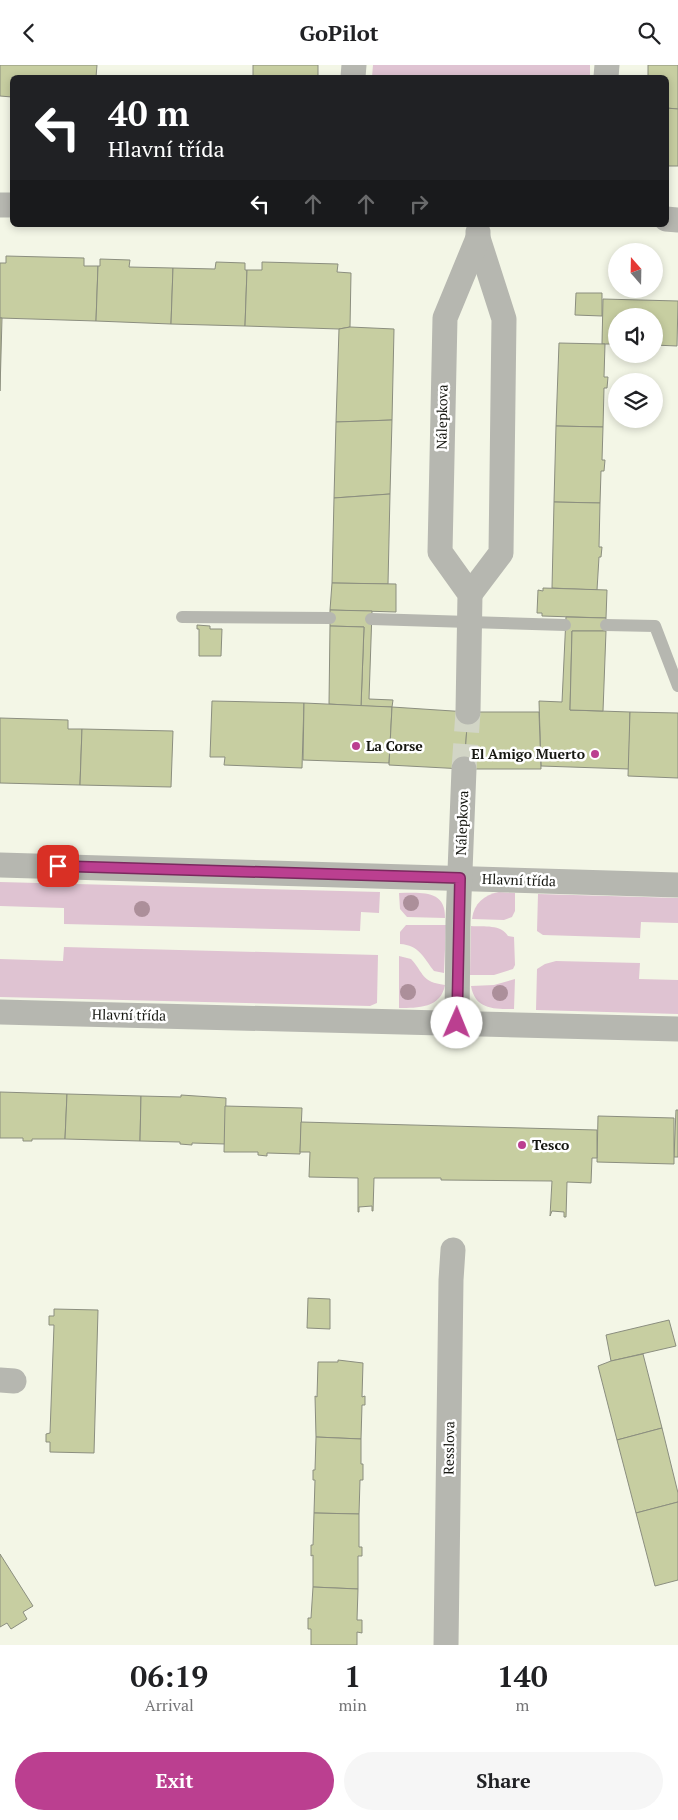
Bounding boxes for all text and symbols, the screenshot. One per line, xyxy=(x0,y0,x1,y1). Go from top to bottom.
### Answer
text: GoPilot xyxy=(299,18,379,47)
icon: back xyxy=(15,19,43,47)
icon: search xyxy=(635,19,663,47)
text: 40 m xyxy=(108,90,189,136)
icon: left xyxy=(25,95,90,160)
text: Hlavní třída xyxy=(108,134,225,163)
icon: left xyxy=(246,190,274,218)
icon: ahead xyxy=(299,190,327,218)
icon: ahead xyxy=(352,190,380,218)
icon: right xyxy=(405,190,433,218)
north arrow xyxy=(608,243,662,297)
map controls xyxy=(608,243,663,428)
button: sound xyxy=(608,308,663,363)
button: layers xyxy=(608,373,663,428)
street label: Nálepkova xyxy=(431,384,452,450)
place label: La Corse xyxy=(366,736,423,755)
marker: La Corse xyxy=(350,740,362,752)
place label: El Amigo Muerto xyxy=(471,744,585,763)
marker: El Amigo Muerto xyxy=(589,748,601,760)
street label: Nálepkova xyxy=(451,790,472,856)
pin xyxy=(37,845,79,887)
icon: arrive xyxy=(44,852,72,880)
street label: Hlavní třída xyxy=(482,869,556,890)
position arrow xyxy=(430,996,482,1048)
street label: Hlavní třída xyxy=(92,1004,166,1025)
place label: Tesco xyxy=(532,1135,569,1154)
marker: Tesco xyxy=(516,1139,528,1151)
street label: Resslova xyxy=(439,1421,458,1475)
text: 06:19 xyxy=(130,1656,208,1696)
text: 1 xyxy=(344,1656,361,1696)
text: 140 xyxy=(497,1656,548,1696)
text: Arrival xyxy=(145,1694,194,1716)
text: min xyxy=(339,1694,367,1716)
text: m xyxy=(515,1694,529,1716)
button: Exit xyxy=(15,1752,334,1810)
button: Share xyxy=(344,1752,663,1810)

